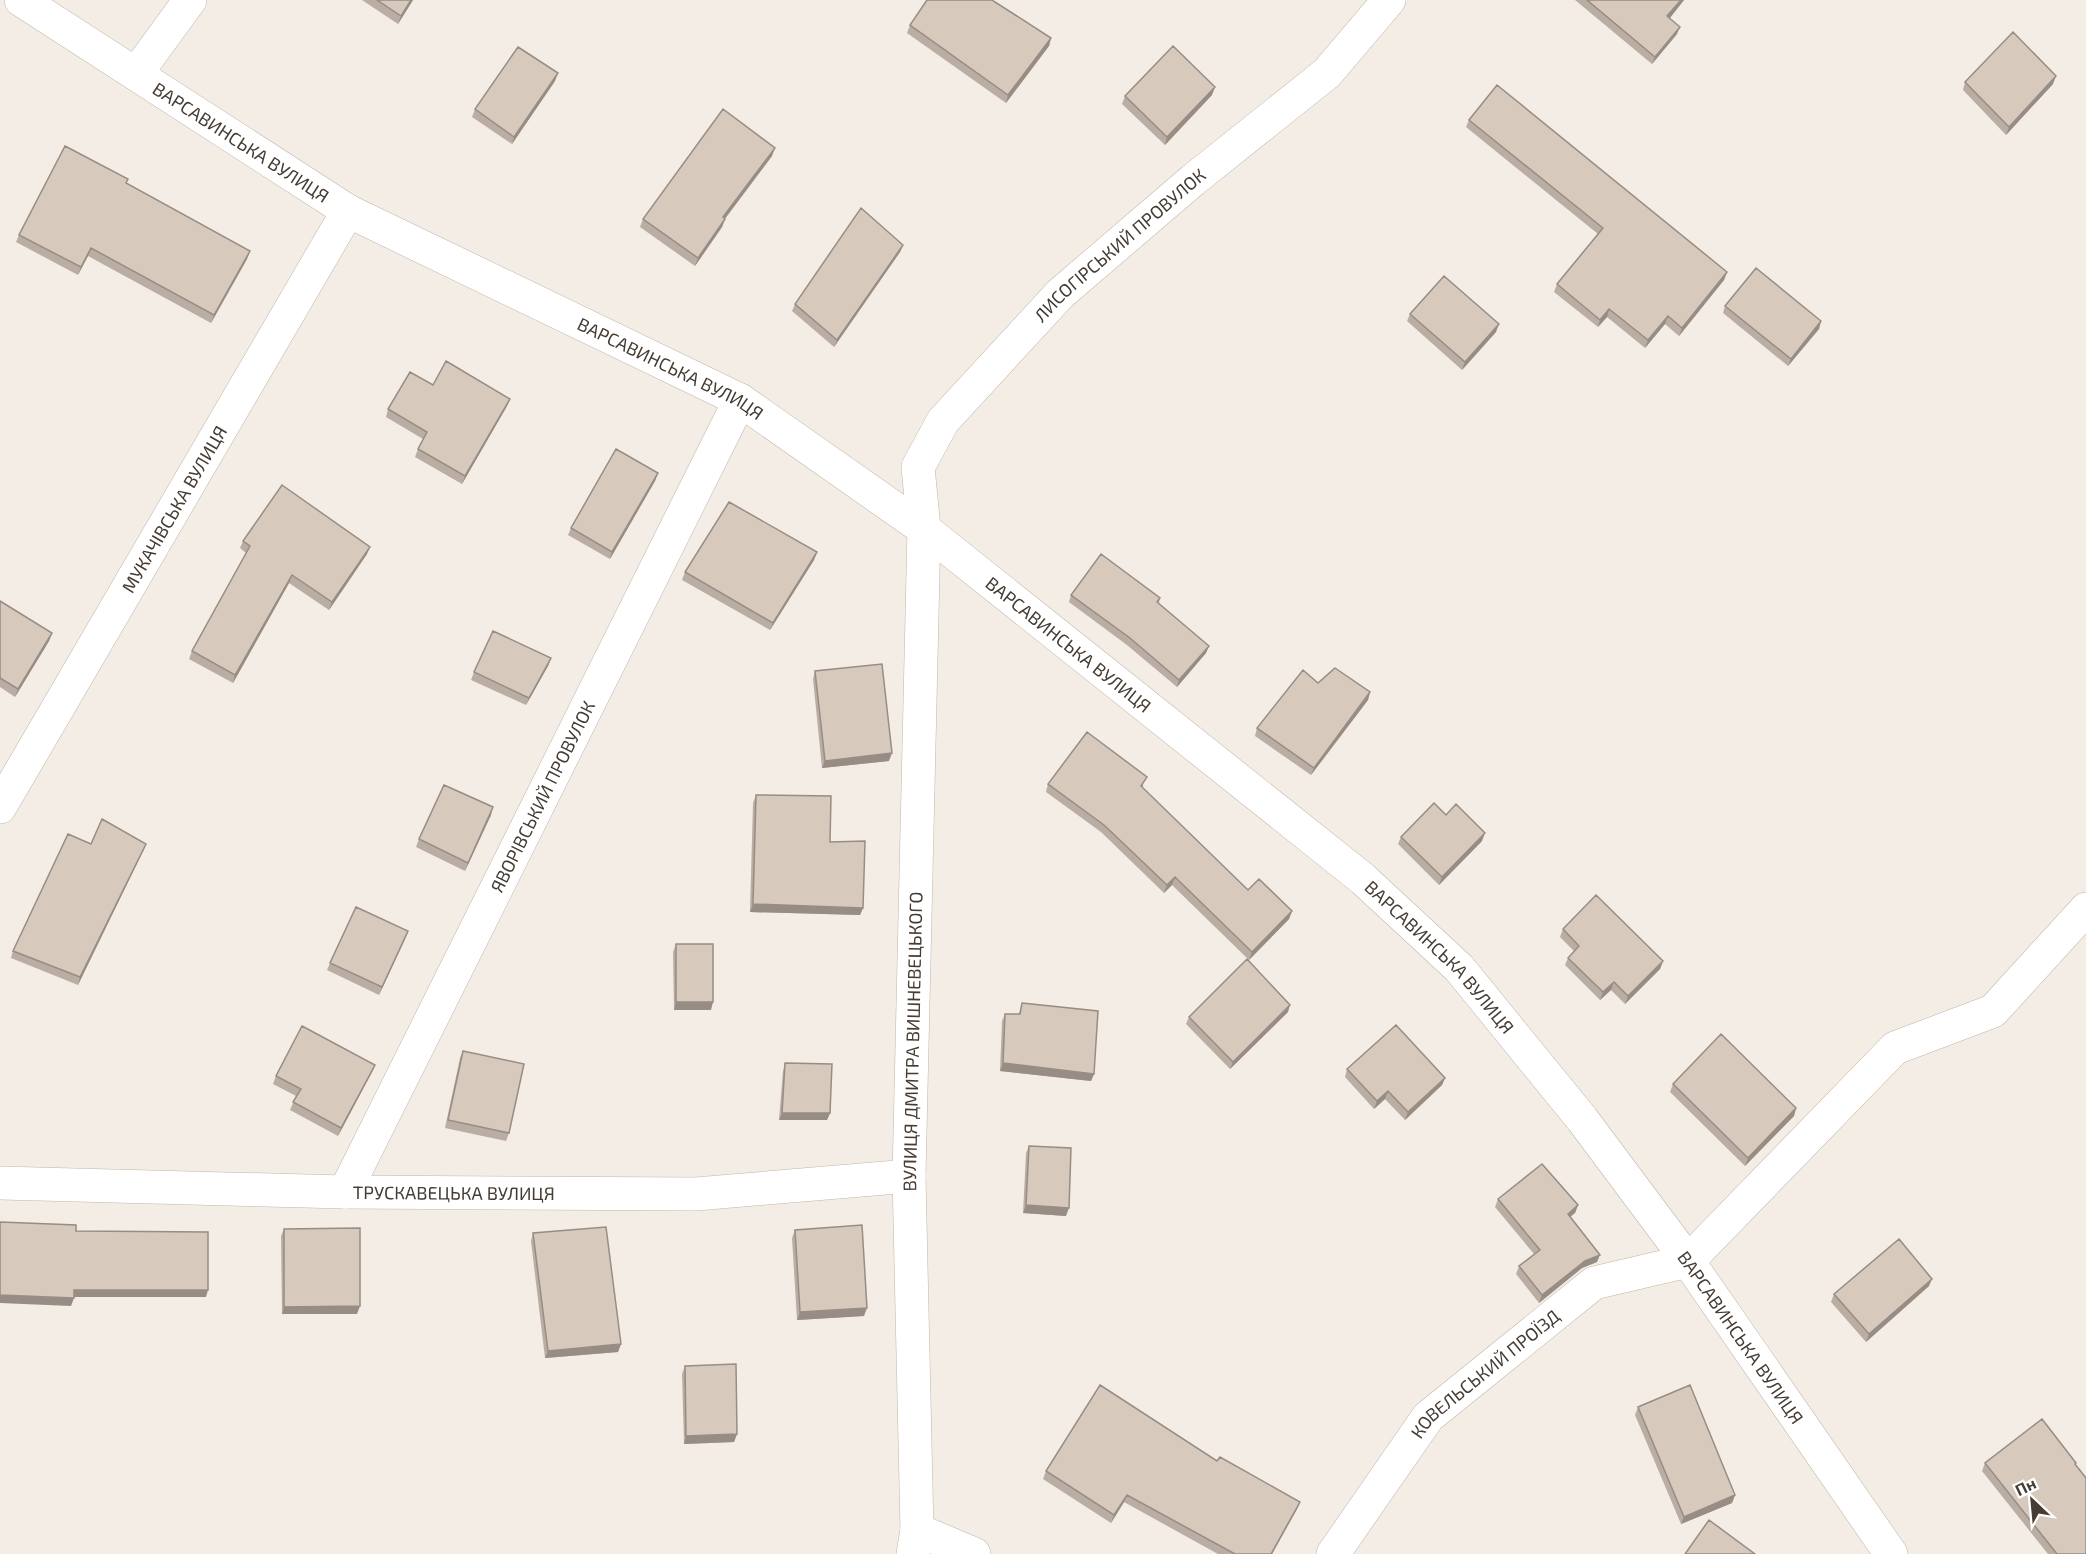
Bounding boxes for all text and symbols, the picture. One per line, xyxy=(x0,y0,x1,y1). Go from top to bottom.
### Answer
street label: ВАРСАВИНСЬКА ВУЛИЦЯ xyxy=(149,77,333,207)
street label: ЛИСОГІРСЬКИЙ ПРОВУЛОК xyxy=(1029,163,1210,326)
street label: ВАРСАВИНСЬКА ВУЛИЦЯ xyxy=(574,312,768,424)
street label: МУКАЧІВСЬКА ВУЛИЦЯ xyxy=(117,422,231,597)
street label: ВАРСАВИНСЬКА ВУЛИЦЯ xyxy=(981,572,1156,717)
street label: ЯВОРІВСЬКИЙ ПРОВУЛОК xyxy=(485,697,599,896)
street label: ВАРСАВИНСЬКА ВУЛИЦЯ xyxy=(1361,876,1519,1038)
street label: ВУЛИЦЯ ДМИТРА ВИШНЕВЕЦЬКОГО xyxy=(898,891,927,1192)
street label: ТРУСКАВЕЦЬКА ВУЛИЦЯ xyxy=(353,1181,555,1204)
street label: ВАРСАВИНСЬКА ВУЛИЦЯ xyxy=(1673,1246,1808,1428)
street label: КОВЕЛЬСЬКИЙ ПРОЇЗД xyxy=(1406,1304,1564,1442)
north arrow xyxy=(2002,1470,2062,1530)
text: Пн xyxy=(2012,1473,2039,1499)

